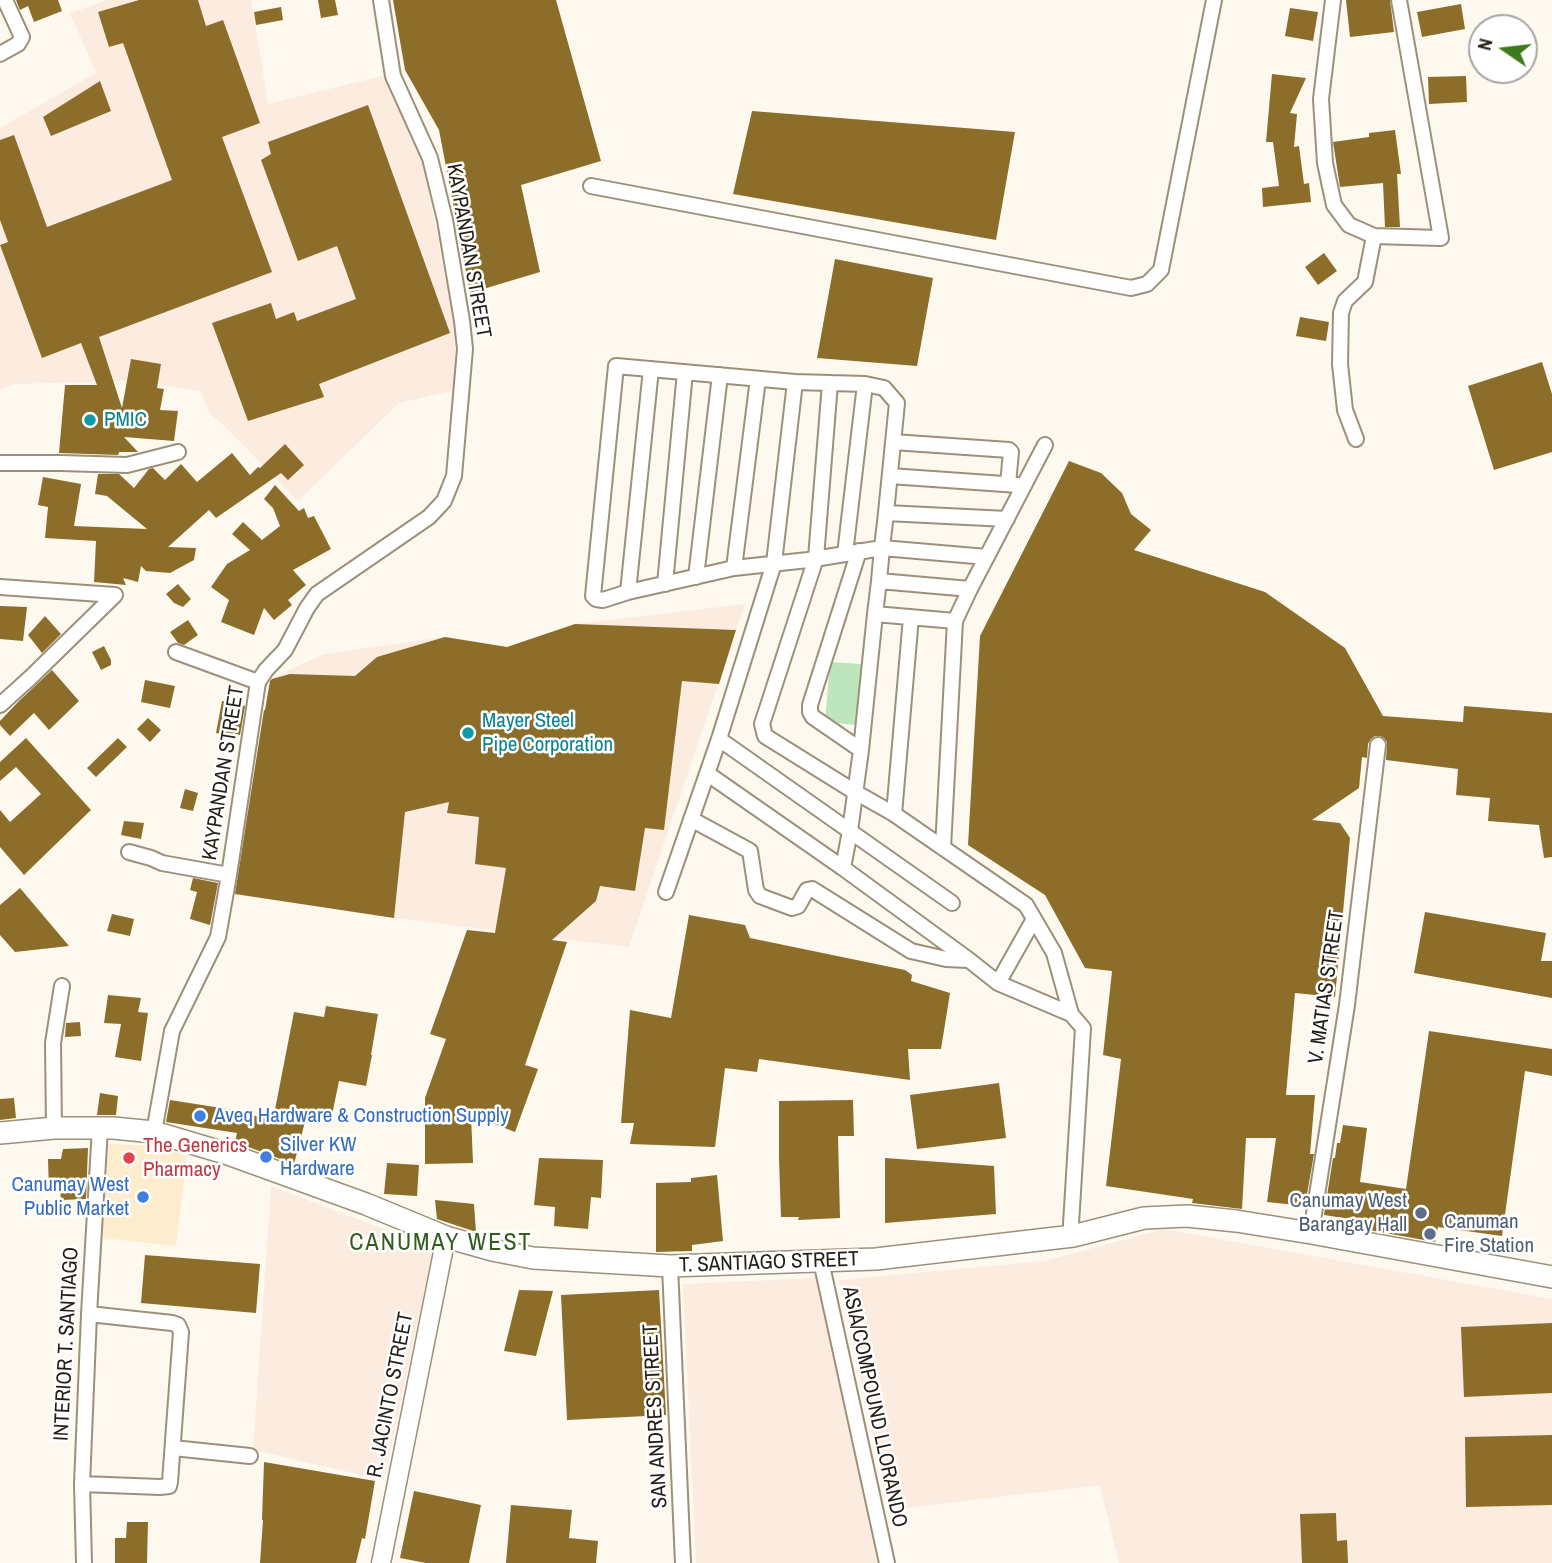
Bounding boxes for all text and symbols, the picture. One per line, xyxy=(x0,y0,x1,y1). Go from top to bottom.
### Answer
north arrow xyxy=(1468,14,1538,84)
text: N xyxy=(1471,36,1499,53)
street label: KAYPANDAN STREET xyxy=(440,162,496,340)
place label: PMIC xyxy=(104,407,147,433)
marker: PMIC xyxy=(82,412,98,428)
street label: KAYPANDAN STREET xyxy=(198,684,250,862)
place label: Mayer Steel Pipe Corporation xyxy=(482,708,613,758)
marker: Mayer Steel Pipe Corporation xyxy=(460,725,476,741)
street label: V. MATIAS STREET xyxy=(1304,908,1350,1066)
place label: Aveq Hardware & Construction Supply xyxy=(214,1103,509,1129)
marker: Aveq Hardware & Construction Supply xyxy=(192,1108,208,1124)
place label: Silver KW Hardware xyxy=(280,1132,357,1182)
place label: The Generics Pharmacy xyxy=(143,1133,247,1183)
marker: Silver KW Hardware xyxy=(258,1149,274,1165)
marker: The Generics Pharmacy xyxy=(121,1150,137,1166)
place label: Canumay West Public Market xyxy=(12,1172,129,1222)
place label: Canumay West Barangay Hall xyxy=(1290,1188,1407,1238)
marker: Canumay West Public Market xyxy=(135,1189,151,1205)
marker: Canumay West Barangay Hall xyxy=(1413,1205,1429,1221)
place label: Canuman Fire Station xyxy=(1444,1209,1534,1259)
marker: Canuman Fire Station xyxy=(1422,1226,1438,1242)
district label: CANUMAY WEST xyxy=(351,1230,531,1258)
street label: INTERIOR T. SANTIAGO xyxy=(49,1246,85,1442)
street label: T. SANTIAGO STREET xyxy=(679,1247,859,1279)
street label: ASIA/COMPOUND LLORANDO xyxy=(836,1284,912,1530)
street label: R. JACINTO STREET xyxy=(363,1310,419,1480)
street label: SAN ANDRES STREET xyxy=(639,1323,673,1509)

